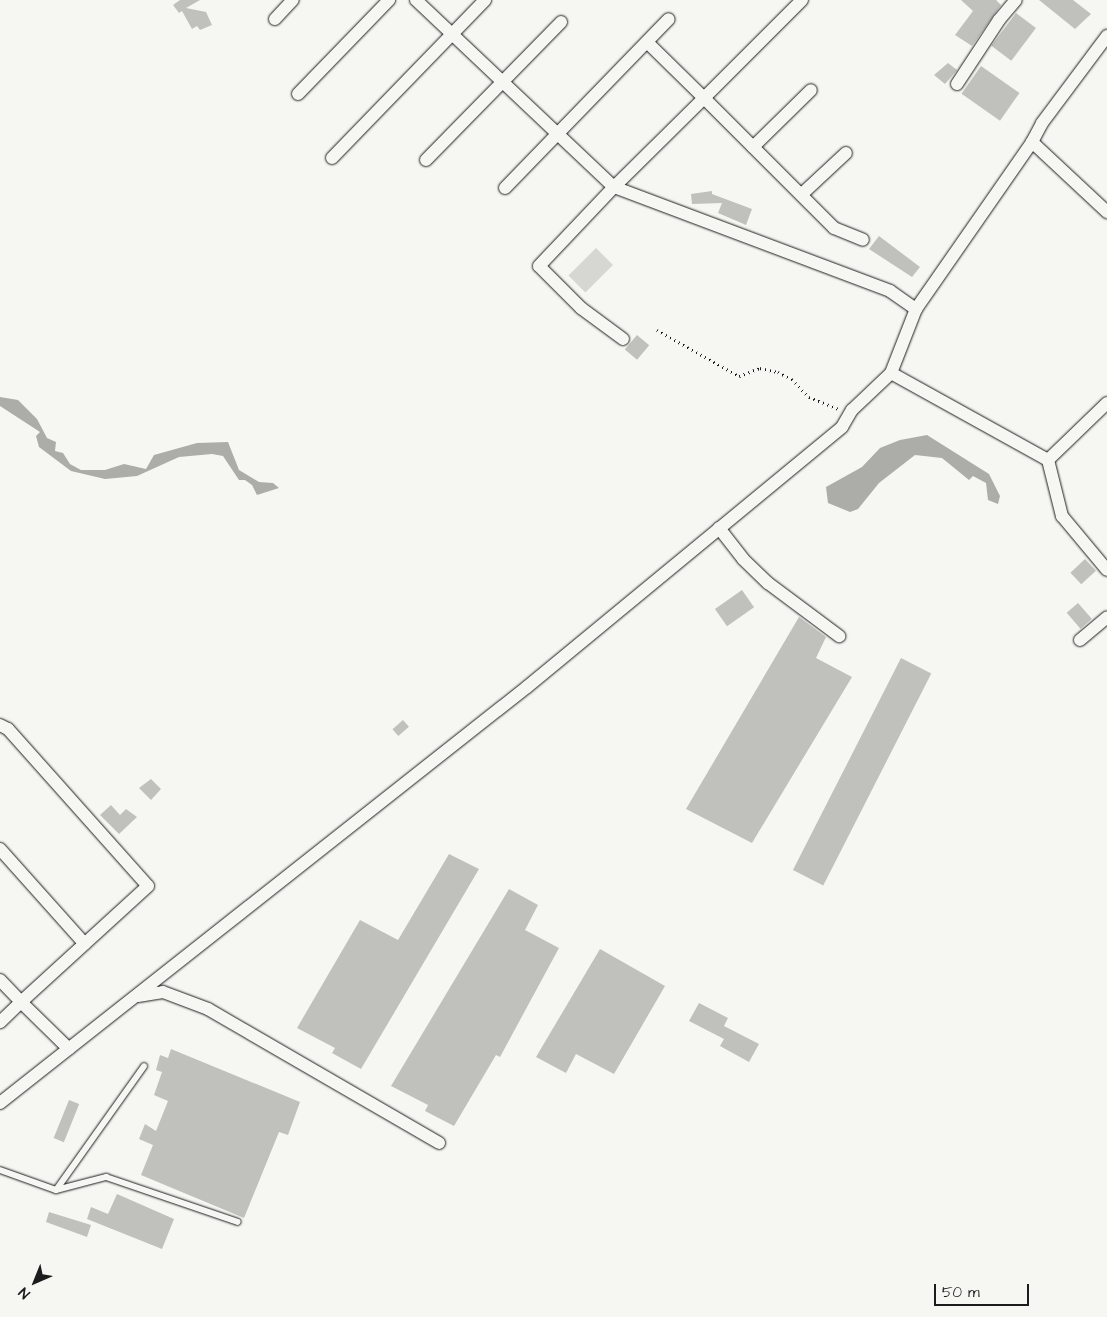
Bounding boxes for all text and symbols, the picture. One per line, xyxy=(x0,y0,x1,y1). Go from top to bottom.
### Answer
north arrow xyxy=(10,1257,60,1307)
scale bar xyxy=(937,1274,1032,1306)
text: 50 m xyxy=(942,1282,980,1303)
text: N xyxy=(14,1283,35,1303)

